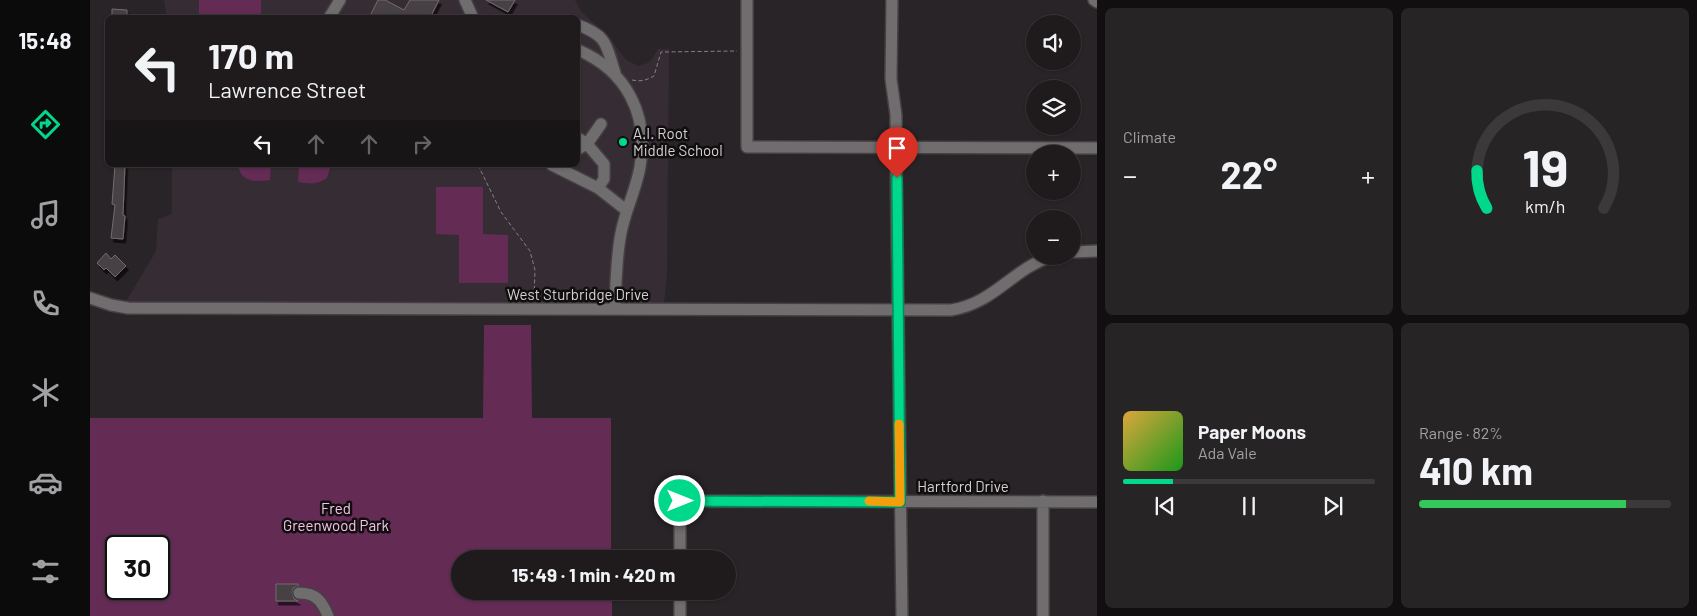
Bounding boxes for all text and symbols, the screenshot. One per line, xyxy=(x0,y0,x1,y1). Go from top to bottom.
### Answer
map controls xyxy=(1026,15,1081,265)
button: sound xyxy=(1026,15,1081,70)
text: 15:48 xyxy=(19,27,71,53)
text: 170 m xyxy=(208,34,294,76)
icon: left xyxy=(125,35,190,100)
text: Lawrence Street xyxy=(208,76,366,102)
button: layers xyxy=(1026,80,1081,135)
icon: directions xyxy=(28,107,63,142)
place label: A.I. Root Middle School xyxy=(633,124,723,159)
pin xyxy=(876,127,918,178)
text: Climate xyxy=(1123,127,1176,146)
icon: left xyxy=(249,130,277,158)
icon: ahead xyxy=(302,130,330,158)
icon: ahead xyxy=(355,130,383,158)
icon: right xyxy=(408,130,436,158)
icon: arrive xyxy=(883,134,911,162)
text: 19 xyxy=(1522,135,1568,197)
marker: A.I. Root Middle School xyxy=(617,136,629,148)
button: + xyxy=(1026,145,1081,200)
text: 22° xyxy=(1221,151,1277,197)
text: − xyxy=(1123,158,1137,192)
text: + xyxy=(1361,158,1375,192)
text: km/h xyxy=(1525,195,1565,217)
icon: music xyxy=(28,197,63,232)
button: − xyxy=(1026,210,1081,265)
street label: West Sturbridge Drive xyxy=(507,285,649,303)
icon: phone xyxy=(28,286,63,321)
icon: climate xyxy=(28,375,63,410)
text: Paper Moons xyxy=(1198,420,1306,443)
text: Range · 82% xyxy=(1419,423,1503,442)
text: Ada Vale xyxy=(1198,443,1257,462)
text: 410 km xyxy=(1419,447,1533,493)
icon: car xyxy=(28,465,63,500)
position arrow xyxy=(653,474,705,526)
street label: Hartford Drive xyxy=(917,477,1009,495)
icon: previous xyxy=(1151,492,1179,520)
icon: pause xyxy=(1235,492,1263,520)
icon: next xyxy=(1319,492,1347,520)
park label: Fred Greenwood Park xyxy=(283,499,390,534)
speed limit sign: 30 xyxy=(105,535,170,600)
icon: filters xyxy=(28,554,63,589)
text: 15:49 · 1 min · 420 m xyxy=(512,563,675,586)

